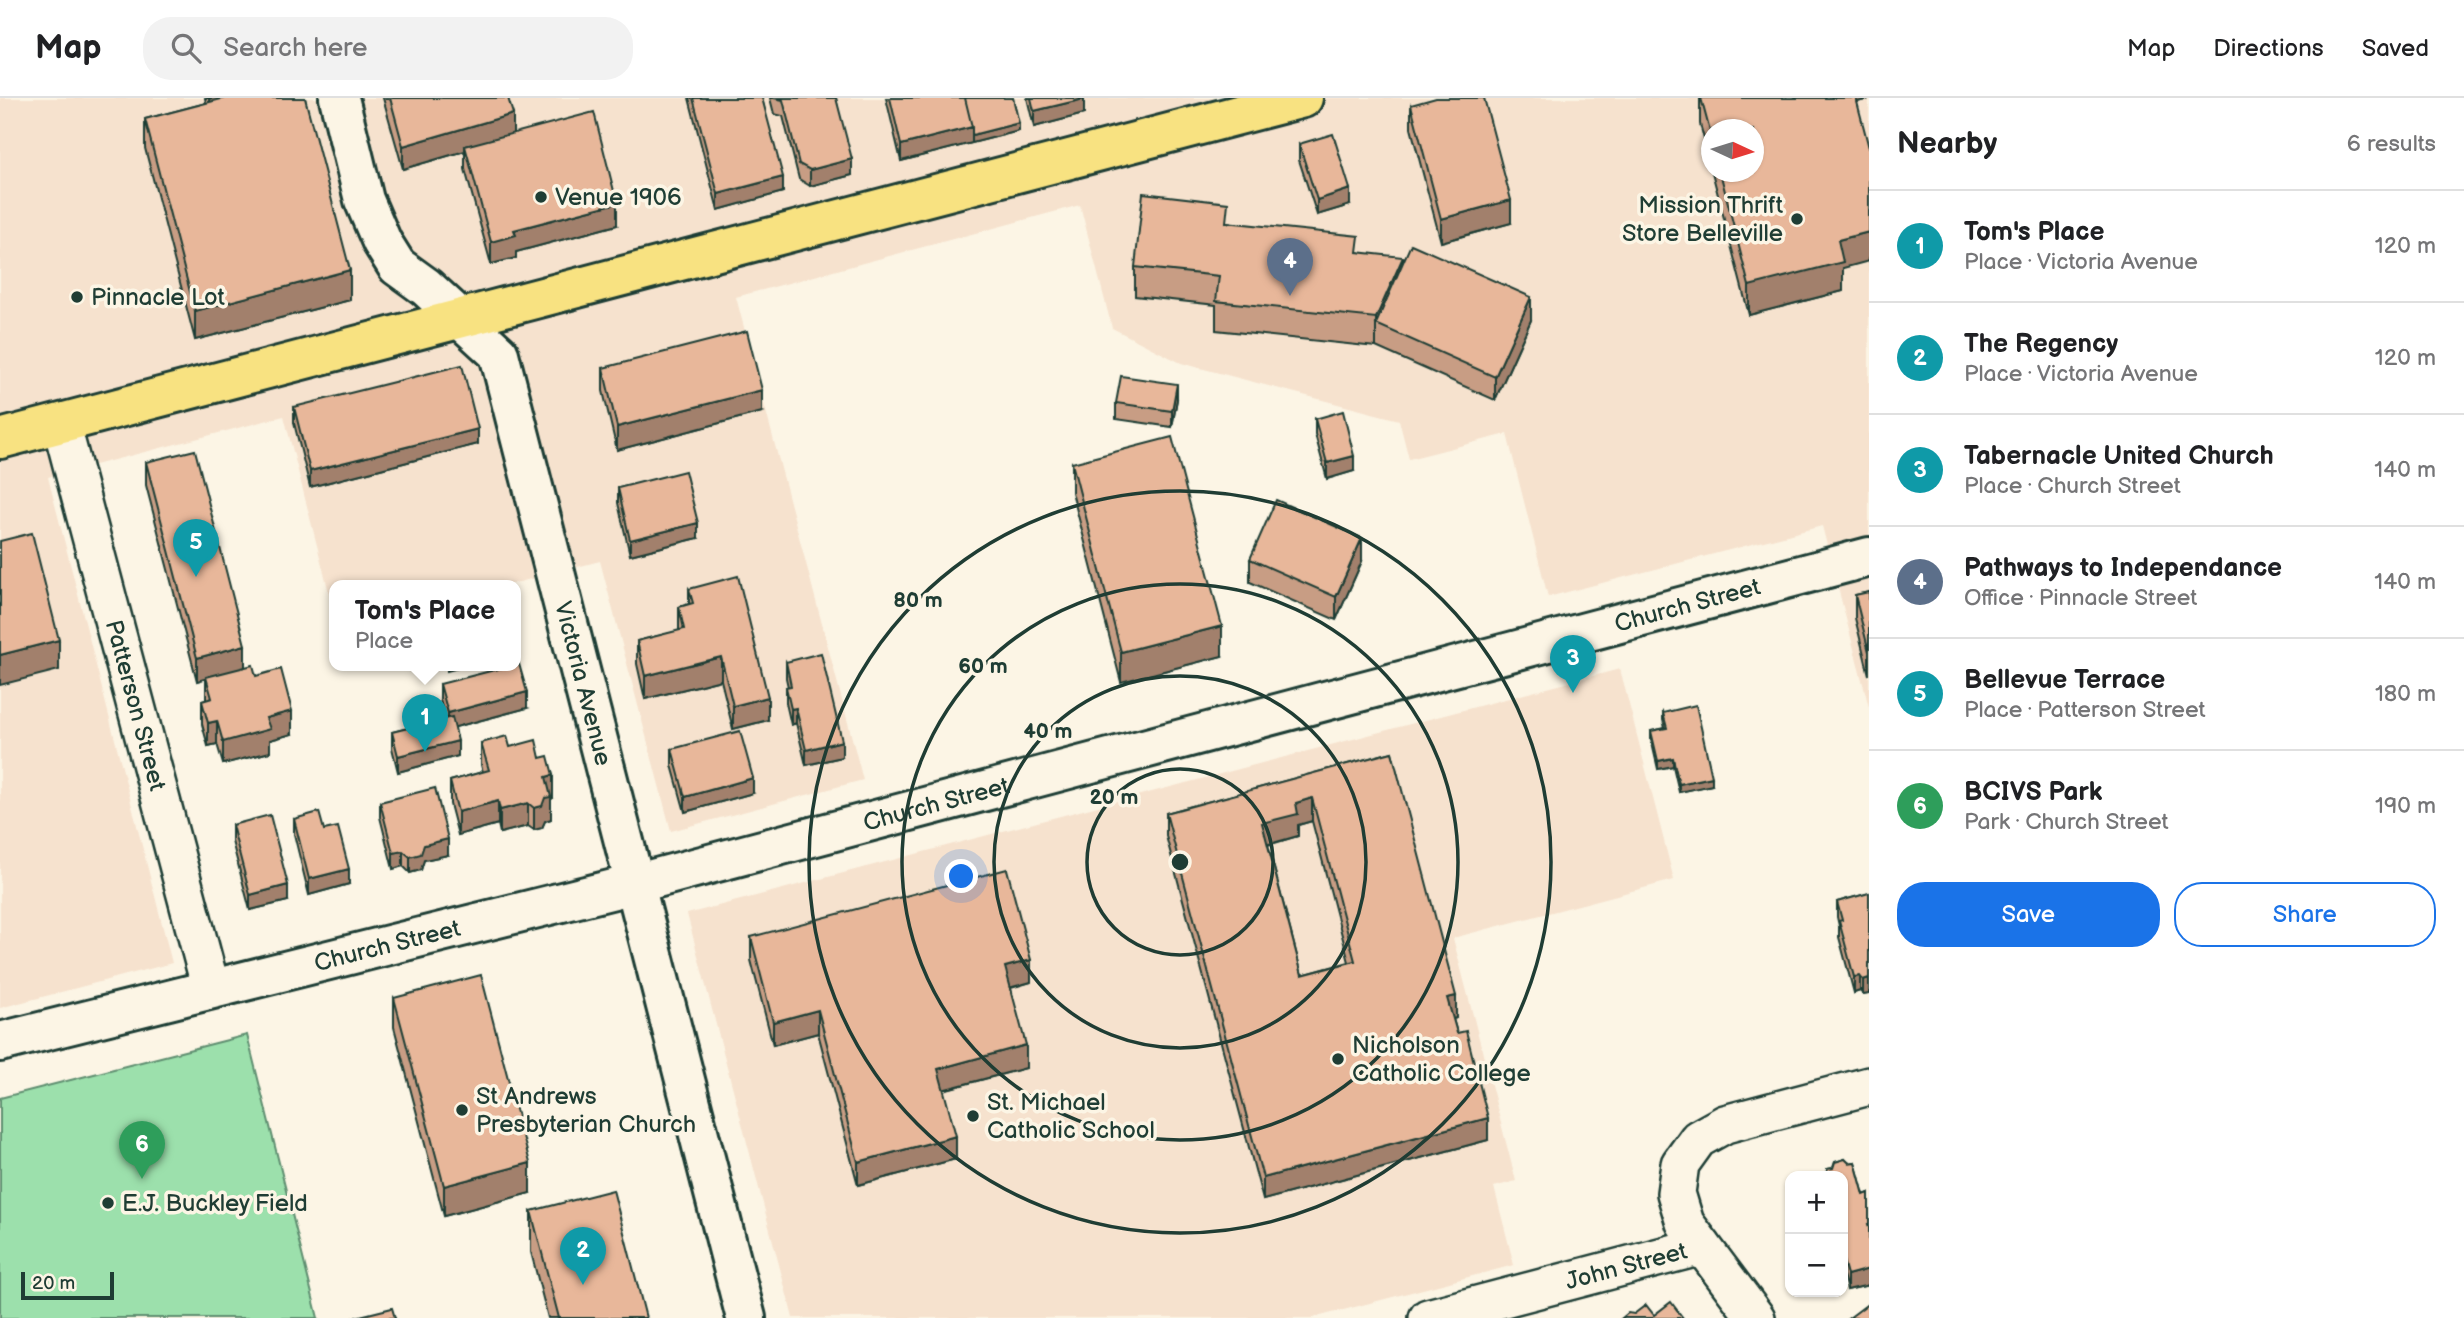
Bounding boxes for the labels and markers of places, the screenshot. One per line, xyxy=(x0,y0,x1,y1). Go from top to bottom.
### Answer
place label: Venue 1906 xyxy=(555,183,682,212)
marker: Venue 1906 xyxy=(533,189,549,205)
place label: Mission Thrift Store Belleville xyxy=(1622,191,1784,248)
marker: Mission Thrift Store Belleville xyxy=(1789,211,1805,227)
pin: 4 xyxy=(1267,238,1313,296)
place label: Pinnacle Lot xyxy=(91,283,225,312)
marker: Pinnacle Lot xyxy=(69,289,85,305)
pin: 5 xyxy=(173,519,219,577)
pin: 3 xyxy=(1550,635,1596,693)
pin: 1 xyxy=(402,694,448,752)
centre of rings xyxy=(1168,850,1192,874)
place label: Nicholson Catholic College xyxy=(1352,1031,1531,1088)
marker: Nicholson Catholic College xyxy=(1330,1051,1346,1067)
place label: St Andrews Presbyterian Church xyxy=(476,1082,696,1139)
place label: St. Michael Catholic School xyxy=(987,1088,1155,1145)
marker: St Andrews Presbyterian Church xyxy=(454,1102,470,1118)
marker: St. Michael Catholic School xyxy=(965,1108,981,1124)
pin: 6 xyxy=(119,1121,165,1179)
place label: E.J. Buckley Field xyxy=(122,1189,308,1218)
marker: E.J. Buckley Field xyxy=(100,1195,116,1211)
pin: 2 xyxy=(560,1227,606,1285)

